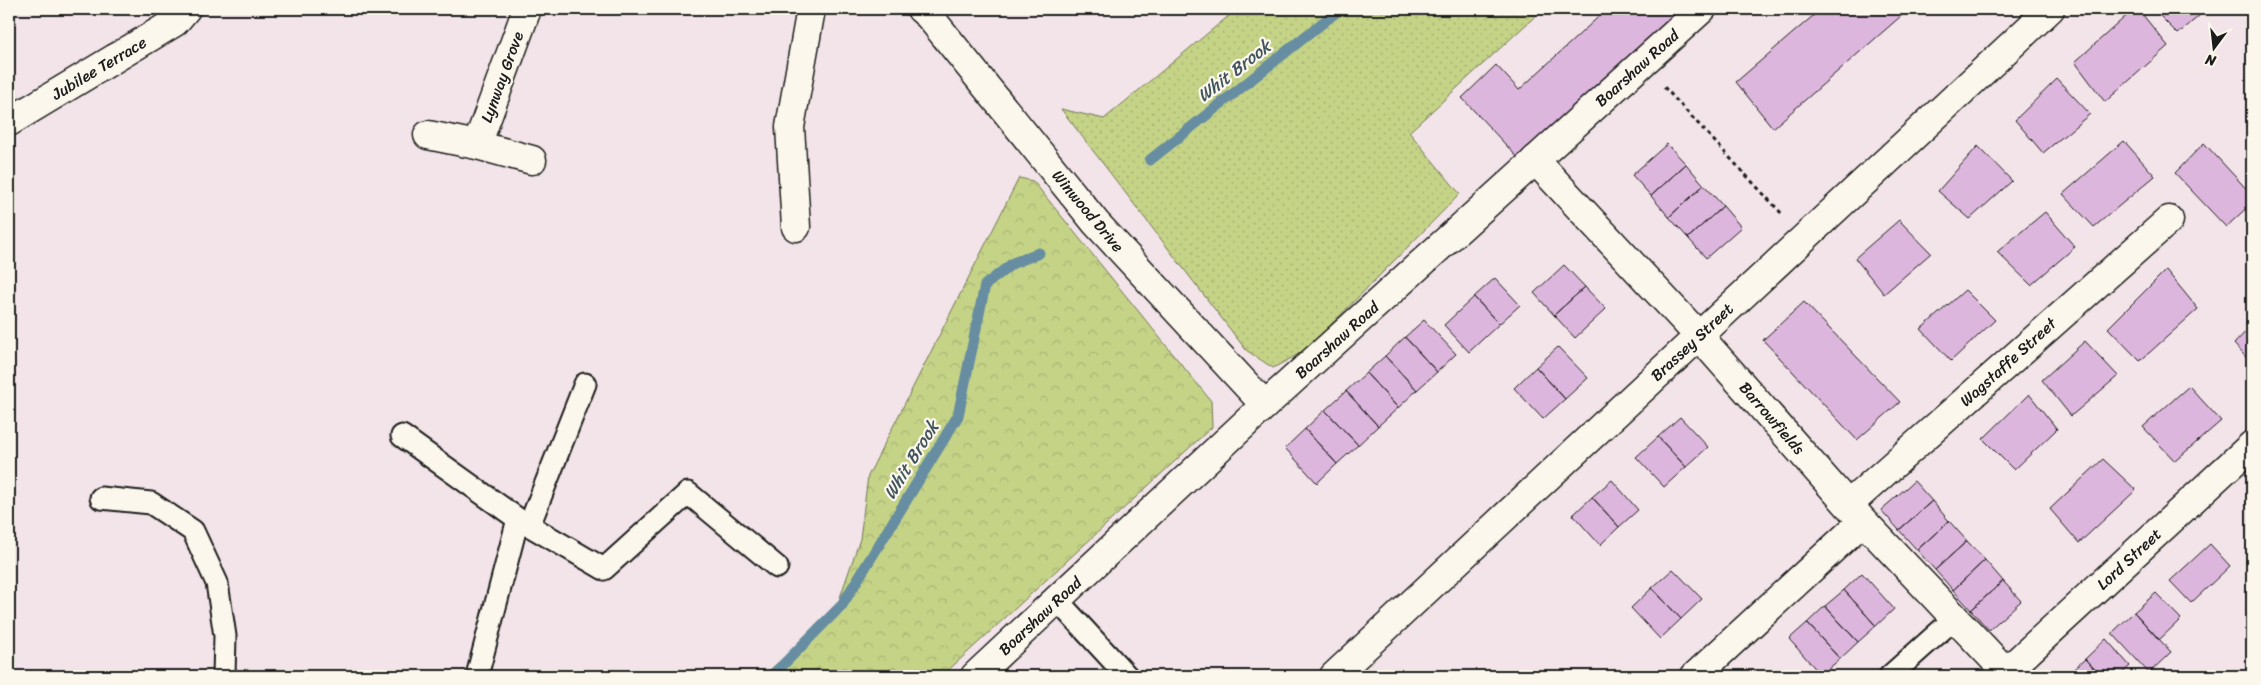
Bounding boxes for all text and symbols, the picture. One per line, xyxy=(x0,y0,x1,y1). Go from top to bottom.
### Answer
street label: Boarshaw Road xyxy=(1588,21,1687,114)
north arrow xyxy=(2188,22,2238,72)
street label: Lynway Grove xyxy=(472,27,532,127)
street label: Jubilee Terrace xyxy=(45,28,152,108)
water label: Whit Brook xyxy=(1190,30,1280,111)
text: N xyxy=(2203,47,2220,74)
street label: Winwood Drive xyxy=(1044,163,1132,259)
street label: Boarshaw Road xyxy=(1288,293,1387,386)
street label: Brassey Street xyxy=(1643,295,1741,389)
street label: Wagstaffe Street xyxy=(1953,310,2064,414)
street label: Barrowfields xyxy=(1732,375,1813,462)
water label: Whit Brook xyxy=(874,412,949,506)
street label: Lord Street xyxy=(2089,521,2169,597)
street label: Boarshaw Road xyxy=(991,568,1090,663)

